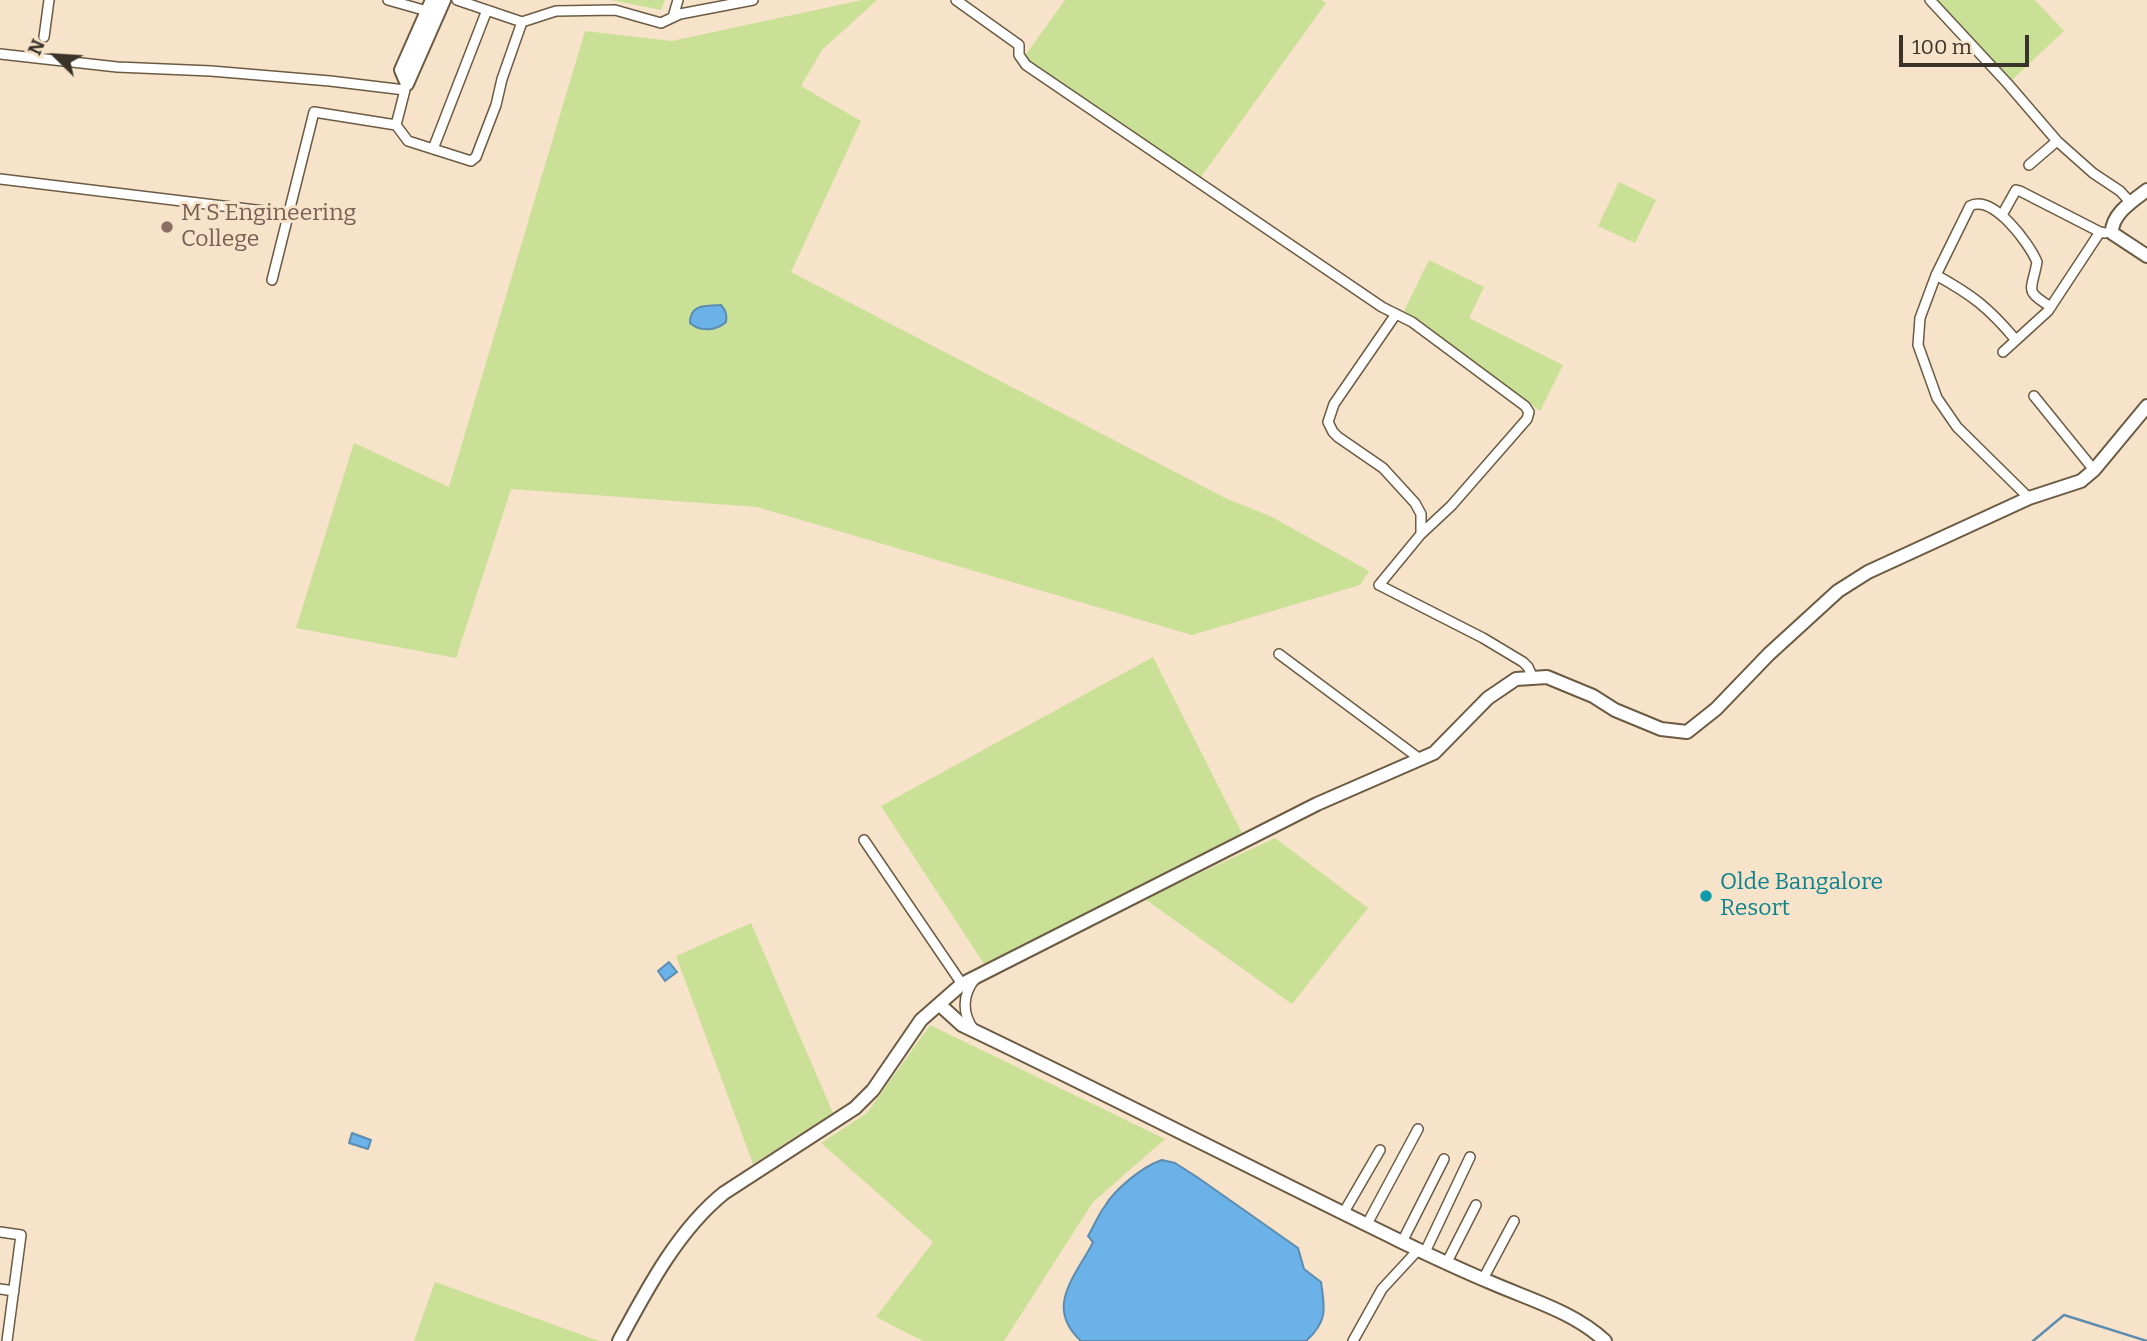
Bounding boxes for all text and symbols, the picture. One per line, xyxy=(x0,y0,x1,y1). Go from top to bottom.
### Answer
north arrow xyxy=(21,21,91,91)
scale bar xyxy=(1902,21,2032,65)
text: 100 m xyxy=(1912,34,1972,60)
text: N xyxy=(23,36,50,59)
place label: M S Engineering College xyxy=(181,200,356,254)
marker: M S Engineering College xyxy=(159,219,175,235)
place label: Olde Bangalore Resort xyxy=(1720,869,1883,923)
marker: Olde Bangalore Resort xyxy=(1698,888,1714,904)

